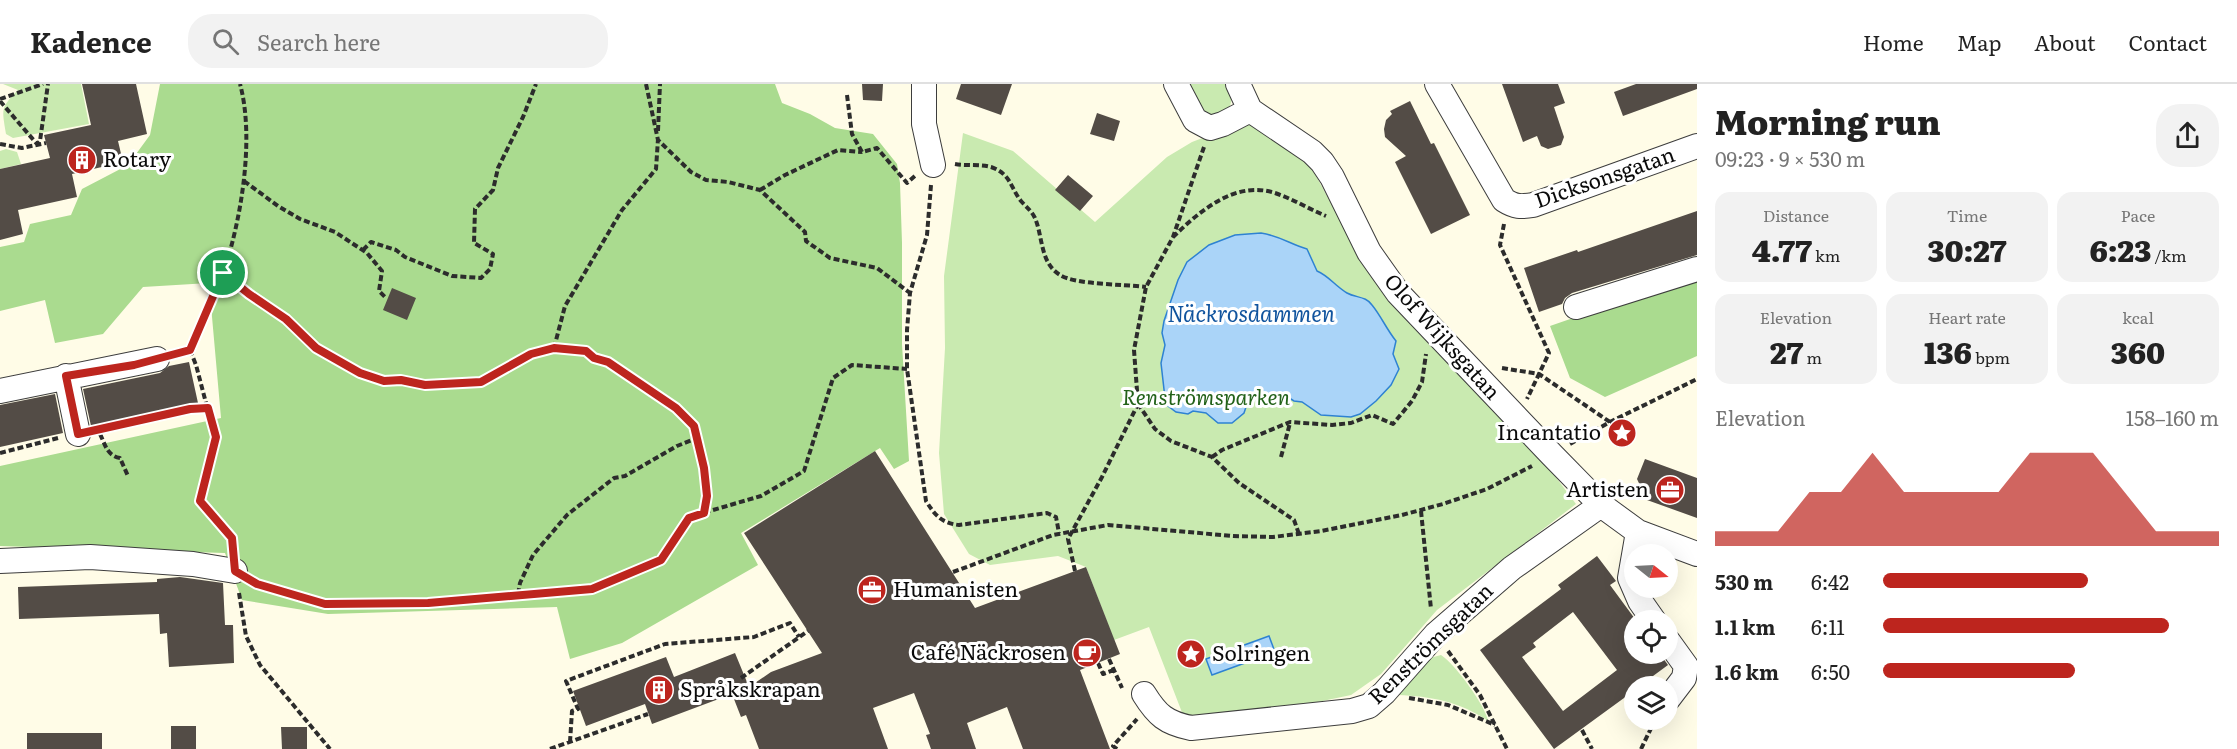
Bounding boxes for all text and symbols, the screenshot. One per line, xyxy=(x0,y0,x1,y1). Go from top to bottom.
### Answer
search box xyxy=(188,14,608,68)
text: Kadence xyxy=(30,20,152,62)
icon: search xyxy=(209,25,242,58)
text: Search here xyxy=(257,25,380,58)
text: Home xyxy=(1863,26,1924,57)
text: Map xyxy=(1957,26,2001,57)
text: About xyxy=(2034,26,2096,57)
text: Contact xyxy=(2129,26,2207,57)
text: Morning run xyxy=(1715,96,1941,145)
button: share xyxy=(2156,104,2219,167)
street label: Dicksonsgatan xyxy=(1530,137,1679,214)
place label: Rotary xyxy=(103,142,172,173)
text: 09:23 · 9 × 530 m xyxy=(1715,143,1865,173)
building icon: Rotary xyxy=(66,144,98,176)
text: Distance xyxy=(1763,203,1829,227)
text: Time xyxy=(1947,203,1987,227)
text: Pace xyxy=(2121,203,2155,227)
text: 4.77 xyxy=(1752,227,1812,271)
text: 30:27 xyxy=(1927,227,2007,271)
text: 6:23 xyxy=(2089,227,2151,271)
text: km xyxy=(1812,243,1840,267)
text: /km xyxy=(2151,243,2187,267)
pin xyxy=(197,247,248,298)
icon: arrive xyxy=(206,256,239,289)
street label: Olof Wijksgatan xyxy=(1379,265,1509,405)
water label: Näckrosdammen xyxy=(1167,296,1335,329)
text: Elevation xyxy=(1760,305,1832,329)
text: Heart rate xyxy=(1928,305,2006,329)
text: kcal xyxy=(2122,305,2154,329)
text: 27 xyxy=(1770,329,1803,373)
text: 136 xyxy=(1924,329,1972,373)
text: 360 xyxy=(2111,329,2165,373)
text: m xyxy=(1803,345,1822,369)
text: bpm xyxy=(1972,345,2010,369)
park label: Renströmsparken xyxy=(1122,380,1290,411)
text: Elevation xyxy=(1715,402,1805,432)
text: 158–160 m xyxy=(2126,402,2219,432)
place label: Incantatio xyxy=(1497,415,1601,446)
place icon: Incantatio xyxy=(1606,417,1638,449)
place label: Artisten xyxy=(1566,472,1649,503)
office icon: Artisten xyxy=(1654,474,1686,506)
north arrow xyxy=(1624,544,1678,598)
map controls xyxy=(1624,544,1678,730)
text: 530 m xyxy=(1715,566,1773,596)
text: 6:42 xyxy=(1811,566,1849,596)
place label: Humanisten xyxy=(893,572,1018,603)
office icon: Humanisten xyxy=(856,574,888,606)
street label: Renströmsgatan xyxy=(1360,574,1499,710)
button: locate xyxy=(1624,610,1678,664)
text: 1.1 km xyxy=(1715,611,1775,641)
text: 6:11 xyxy=(1811,611,1845,641)
place label: Café Näckrosen xyxy=(911,635,1066,666)
place label: Solringen xyxy=(1212,636,1310,667)
cafe icon: Café Näckrosen xyxy=(1071,637,1103,669)
place icon: Solringen xyxy=(1175,638,1207,670)
text: 1.6 km xyxy=(1715,656,1779,686)
text: 6:50 xyxy=(1811,656,1850,686)
place label: Språkskrapan xyxy=(680,672,821,703)
building icon: Språkskrapan xyxy=(643,674,675,706)
button: layers xyxy=(1624,676,1678,730)

